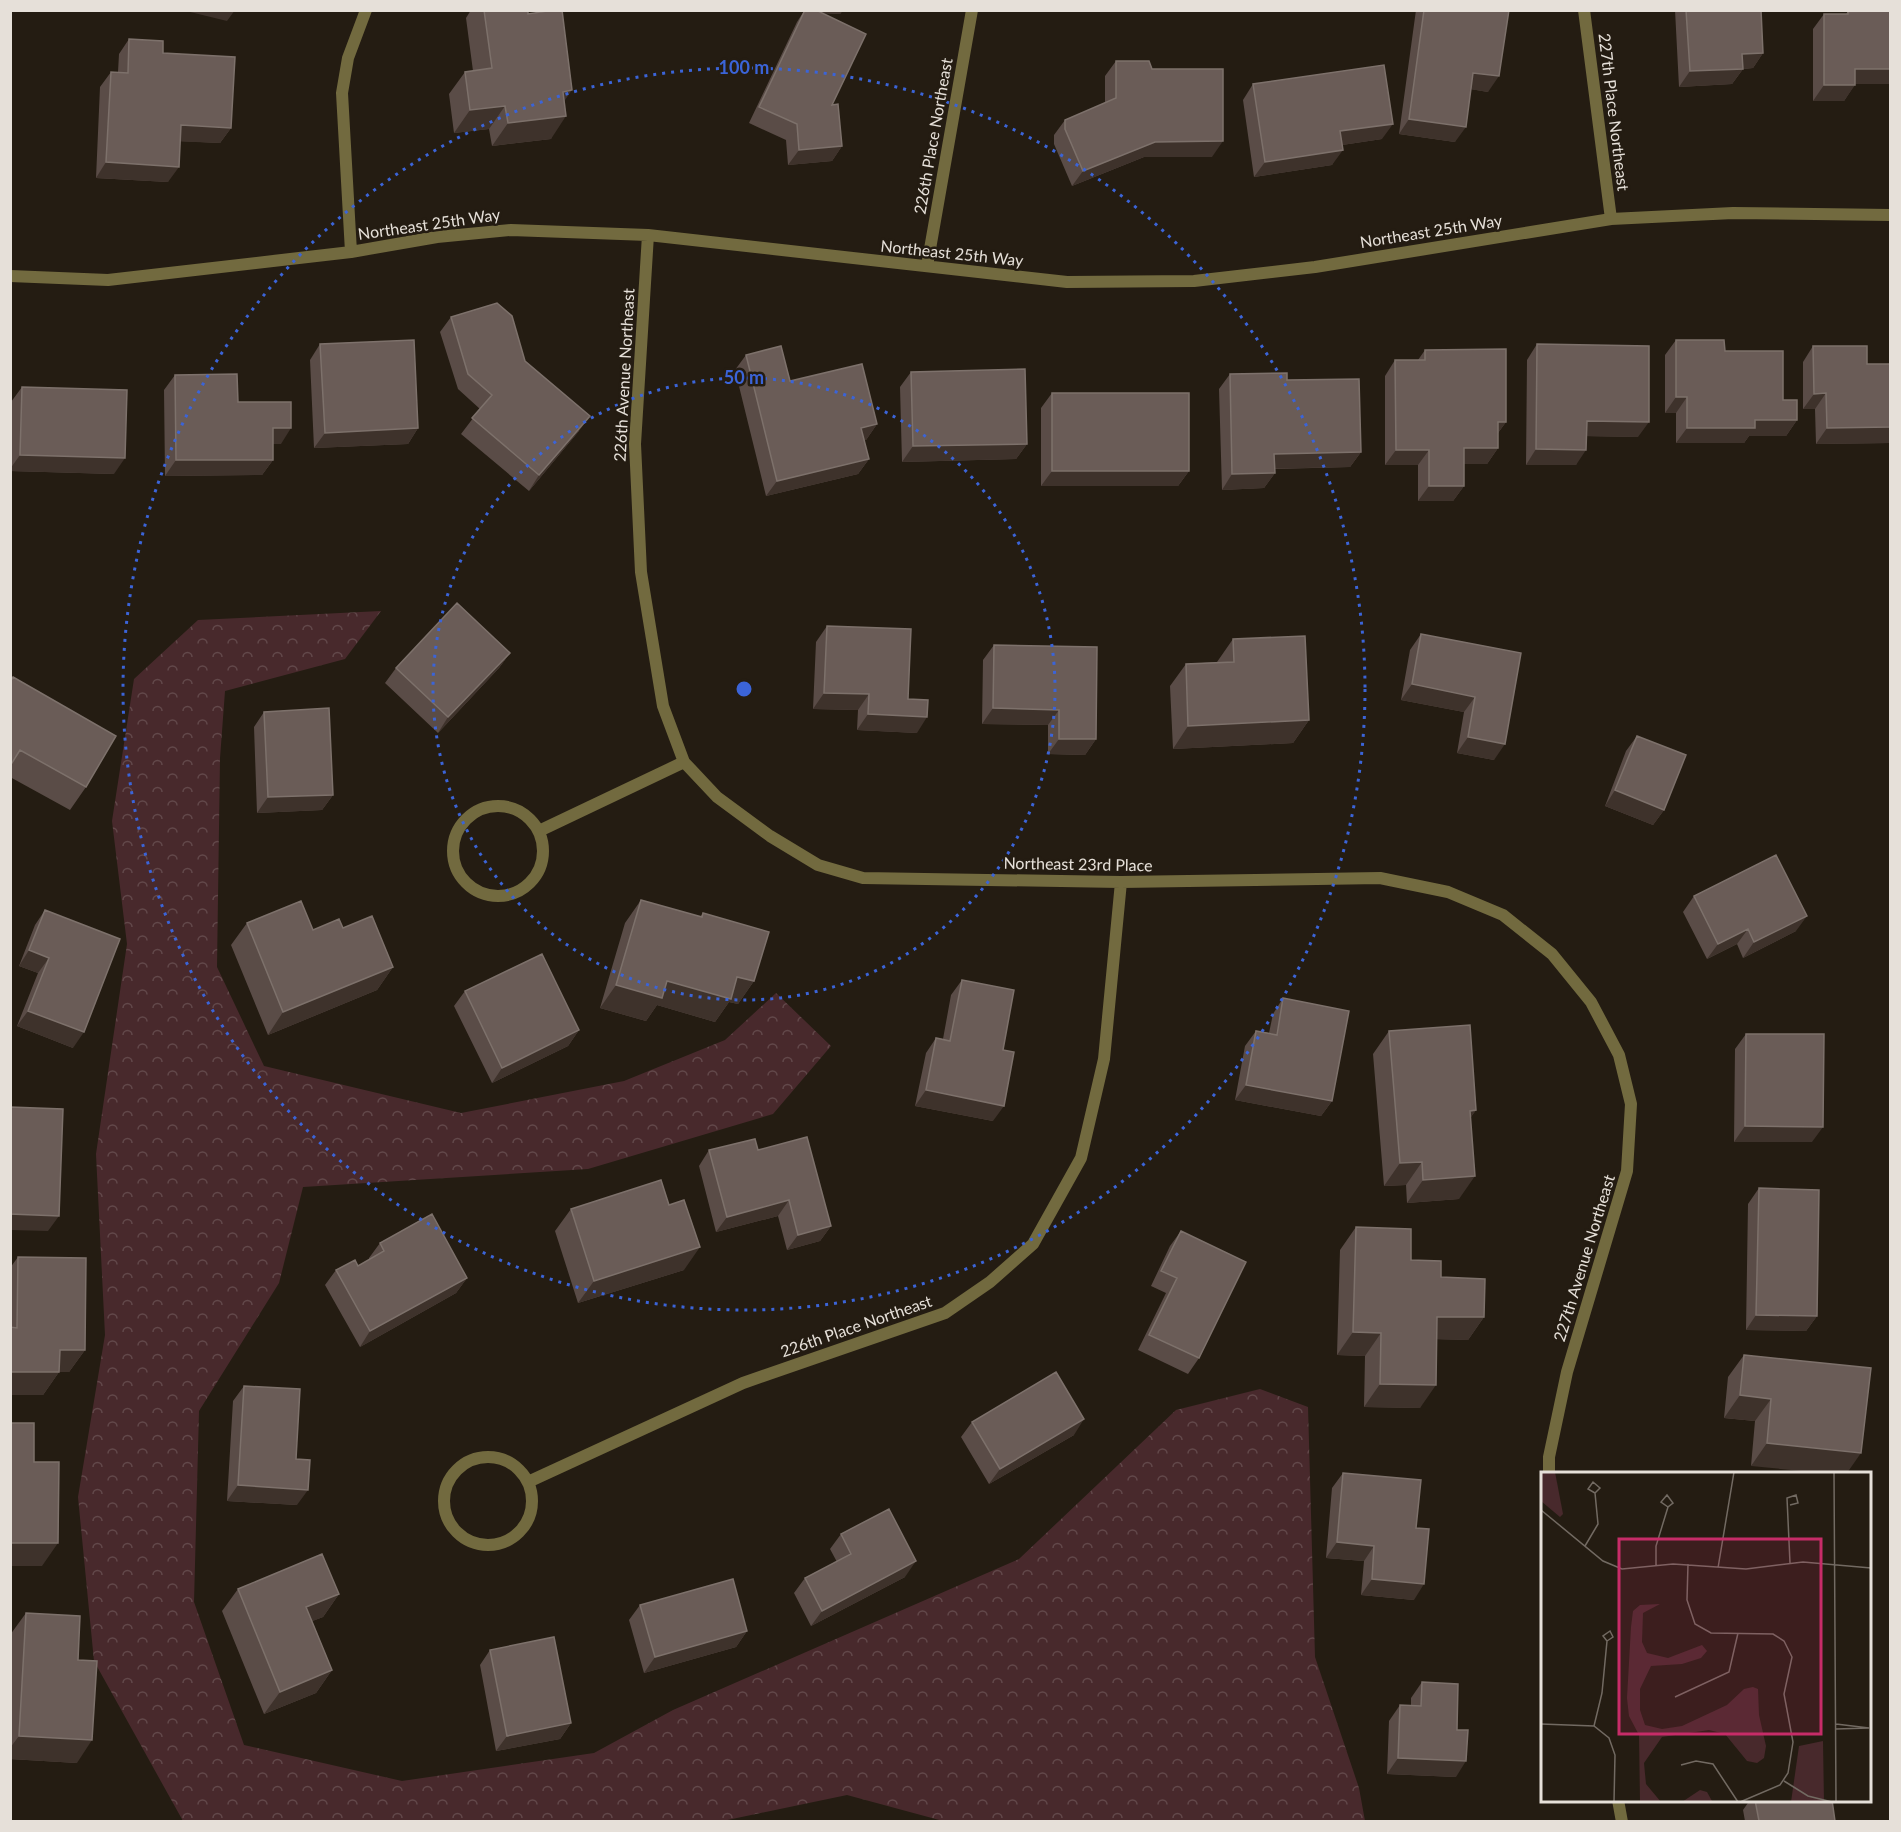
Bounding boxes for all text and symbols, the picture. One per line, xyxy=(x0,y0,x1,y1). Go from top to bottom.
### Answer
street label: 227th Place Northeast xyxy=(1595,32,1634,192)
text: 100 m xyxy=(719,56,769,78)
street label: 226th Place Northeast xyxy=(909,56,956,216)
street label: Northeast 25th Way xyxy=(357,204,502,243)
street label: Northeast 25th Way xyxy=(1359,210,1504,251)
street label: Northeast 25th Way xyxy=(880,236,1025,270)
street label: 226th Avenue Northeast xyxy=(609,287,638,462)
text: 50 m xyxy=(724,366,764,388)
centre of rings xyxy=(734,679,754,699)
street label: Northeast 23rd Place xyxy=(1003,853,1153,874)
street label: 227th Avenue Northeast xyxy=(1549,1172,1618,1344)
street label: 226th Place Northeast xyxy=(778,1291,934,1360)
inset map xyxy=(1541,1472,1871,1802)

